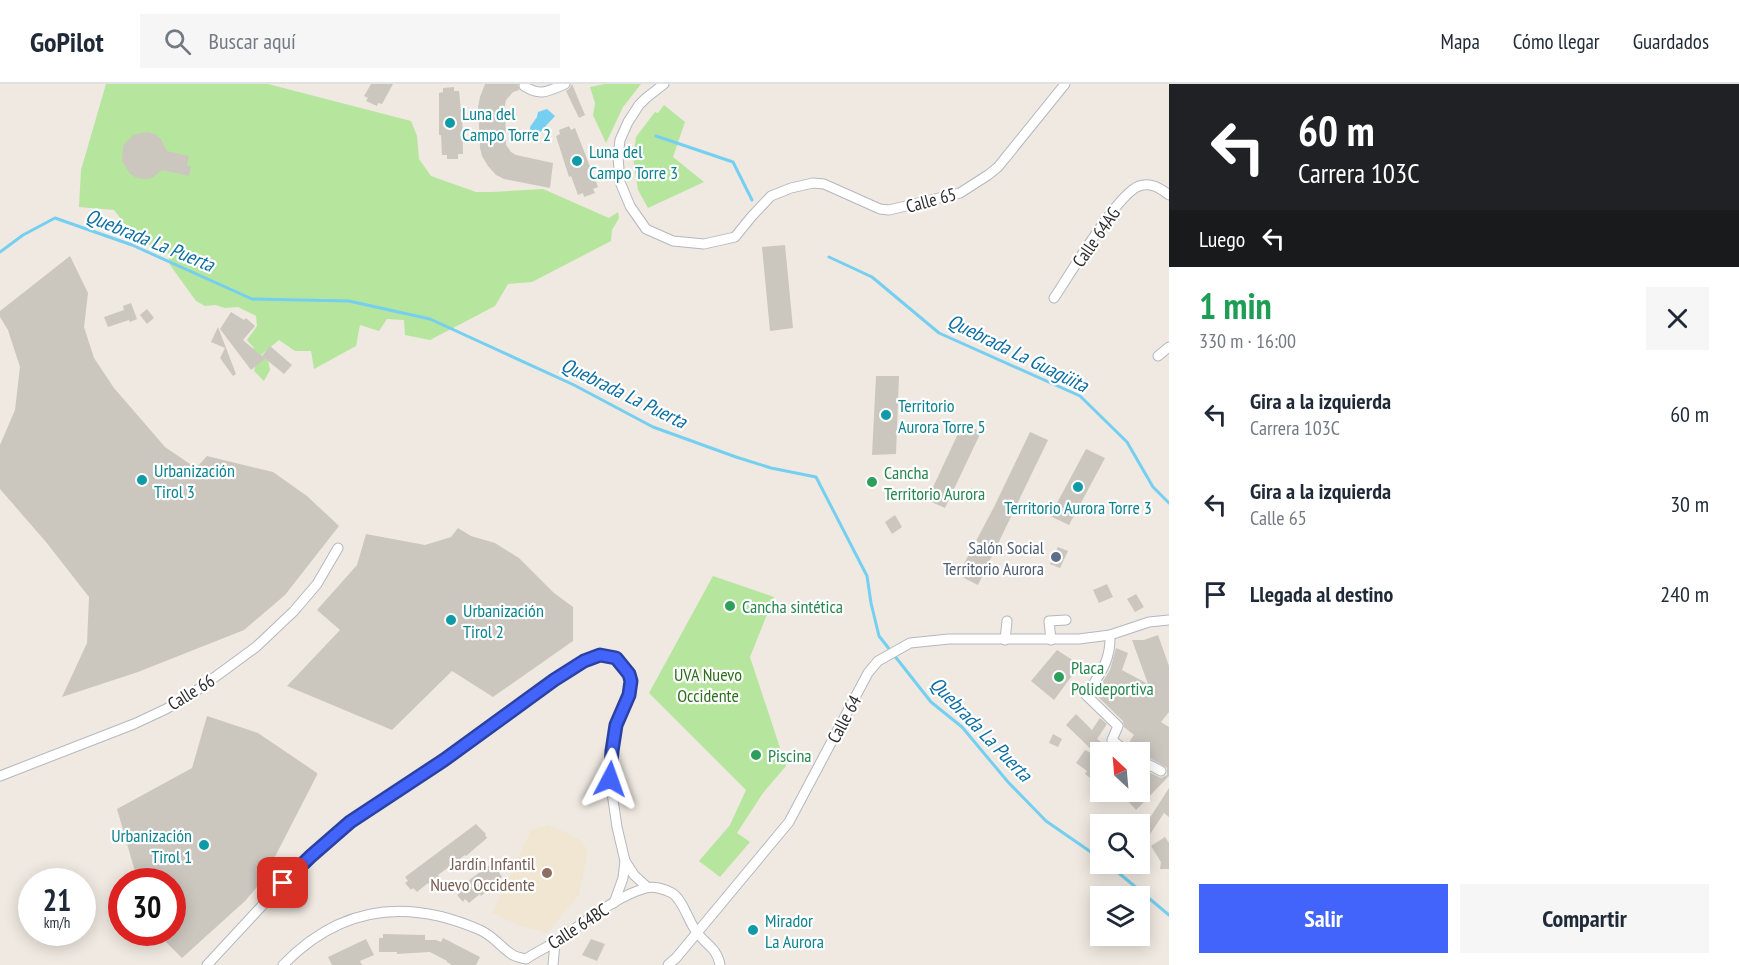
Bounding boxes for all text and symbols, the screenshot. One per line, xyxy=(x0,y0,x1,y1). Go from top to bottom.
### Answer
search box xyxy=(140,14,560,68)
text: GoPilot xyxy=(30,23,104,60)
icon: search xyxy=(161,25,194,58)
text: Buscar aquí xyxy=(209,27,296,55)
text: Mapa xyxy=(1441,28,1480,55)
text: Cómo llegar xyxy=(1513,28,1600,55)
text: Guardados xyxy=(1633,28,1709,55)
place label: Luna del Campo Torre 2 xyxy=(462,102,551,146)
text: 60 m xyxy=(1298,103,1375,158)
icon: left xyxy=(1199,108,1277,186)
marker: Luna del Campo Torre 2 xyxy=(443,116,457,130)
place label: Luna del Campo Torre 3 xyxy=(589,140,678,184)
marker: Luna del Campo Torre 3 xyxy=(570,154,584,168)
text: Carrera 103C xyxy=(1298,156,1420,190)
street label: Calle 65 xyxy=(903,182,959,218)
water label: Quebrada La Puerta xyxy=(82,202,219,278)
street label: Calle 64AG xyxy=(1067,202,1125,271)
icon: left xyxy=(1257,222,1290,255)
text: Luego xyxy=(1199,225,1245,253)
text: 1 min xyxy=(1199,282,1272,329)
button: close xyxy=(1646,287,1709,350)
water label: Quebrada La Guagüita xyxy=(944,308,1093,399)
text: 330 m · 16:00 xyxy=(1199,328,1296,354)
water label: Quebrada La Puerta xyxy=(557,351,692,435)
text: Gira a la izquierda xyxy=(1250,387,1391,415)
place label: Territorio Aurora Torre 5 xyxy=(898,394,986,438)
icon: left xyxy=(1199,398,1232,431)
text: 60 m xyxy=(1670,400,1709,428)
marker: Territorio Aurora Torre 5 xyxy=(879,408,893,422)
text: Carrera 103C xyxy=(1250,415,1340,441)
place label: Urbanización Tirol 3 xyxy=(154,459,235,503)
place label: Cancha Territorio Aurora xyxy=(884,461,985,505)
marker: Urbanización Tirol 3 xyxy=(135,473,149,487)
marker: Cancha Territorio Aurora xyxy=(865,475,879,489)
text: Gira a la izquierda xyxy=(1250,477,1391,505)
marker: Territorio Aurora Torre 3 xyxy=(1071,480,1085,494)
icon: left xyxy=(1199,488,1232,521)
text: 30 m xyxy=(1670,490,1709,518)
place label: Territorio Aurora Torre 3 xyxy=(1004,496,1152,519)
text: Calle 65 xyxy=(1250,505,1307,531)
place label: Salón Social Territorio Aurora xyxy=(943,536,1045,580)
marker: Salón Social Territorio Aurora xyxy=(1049,550,1063,564)
icon: arrive xyxy=(1199,578,1232,611)
text: Llegada al destino xyxy=(1250,580,1393,608)
text: 240 m xyxy=(1660,580,1709,608)
place label: Cancha sintética xyxy=(742,595,843,618)
place label: Urbanización Tirol 2 xyxy=(463,599,544,643)
marker: Cancha sintética xyxy=(723,599,737,613)
marker: Urbanización Tirol 2 xyxy=(444,613,458,627)
place label: Placa Polideportiva xyxy=(1071,656,1154,700)
park label: UVA Nuevo Occidente xyxy=(674,663,742,707)
street label: Calle 66 xyxy=(163,669,219,715)
marker: Placa Polideportiva xyxy=(1052,670,1066,684)
water label: Quebrada La Puerta xyxy=(924,671,1038,788)
street label: Calle 64 xyxy=(822,691,866,747)
north arrow xyxy=(1090,742,1150,802)
map controls xyxy=(1090,742,1150,946)
place label: Piscina xyxy=(768,744,812,767)
position arrow xyxy=(578,747,642,811)
marker: Piscina xyxy=(749,748,763,762)
button: search xyxy=(1090,814,1150,874)
place label: Urbanización Tirol 1 xyxy=(111,824,192,868)
marker: Urbanización Tirol 1 xyxy=(197,838,211,852)
place label: Jardín Infantil Nuevo Occidente xyxy=(430,852,536,896)
pin xyxy=(257,857,308,908)
icon: arrive xyxy=(266,866,299,899)
marker: Jardín Infantil Nuevo Occidente xyxy=(540,866,554,880)
speed limit sign: 30 xyxy=(108,868,186,946)
text: 21 xyxy=(43,880,71,919)
button: Salir xyxy=(1199,884,1448,953)
button: Compartir xyxy=(1460,884,1709,953)
button: layers xyxy=(1090,886,1150,946)
street label: Calle 64BC xyxy=(543,898,613,954)
place label: Mirador La Aurora xyxy=(765,909,824,953)
text: km/h xyxy=(44,913,70,932)
marker: Mirador La Aurora xyxy=(746,923,760,937)

